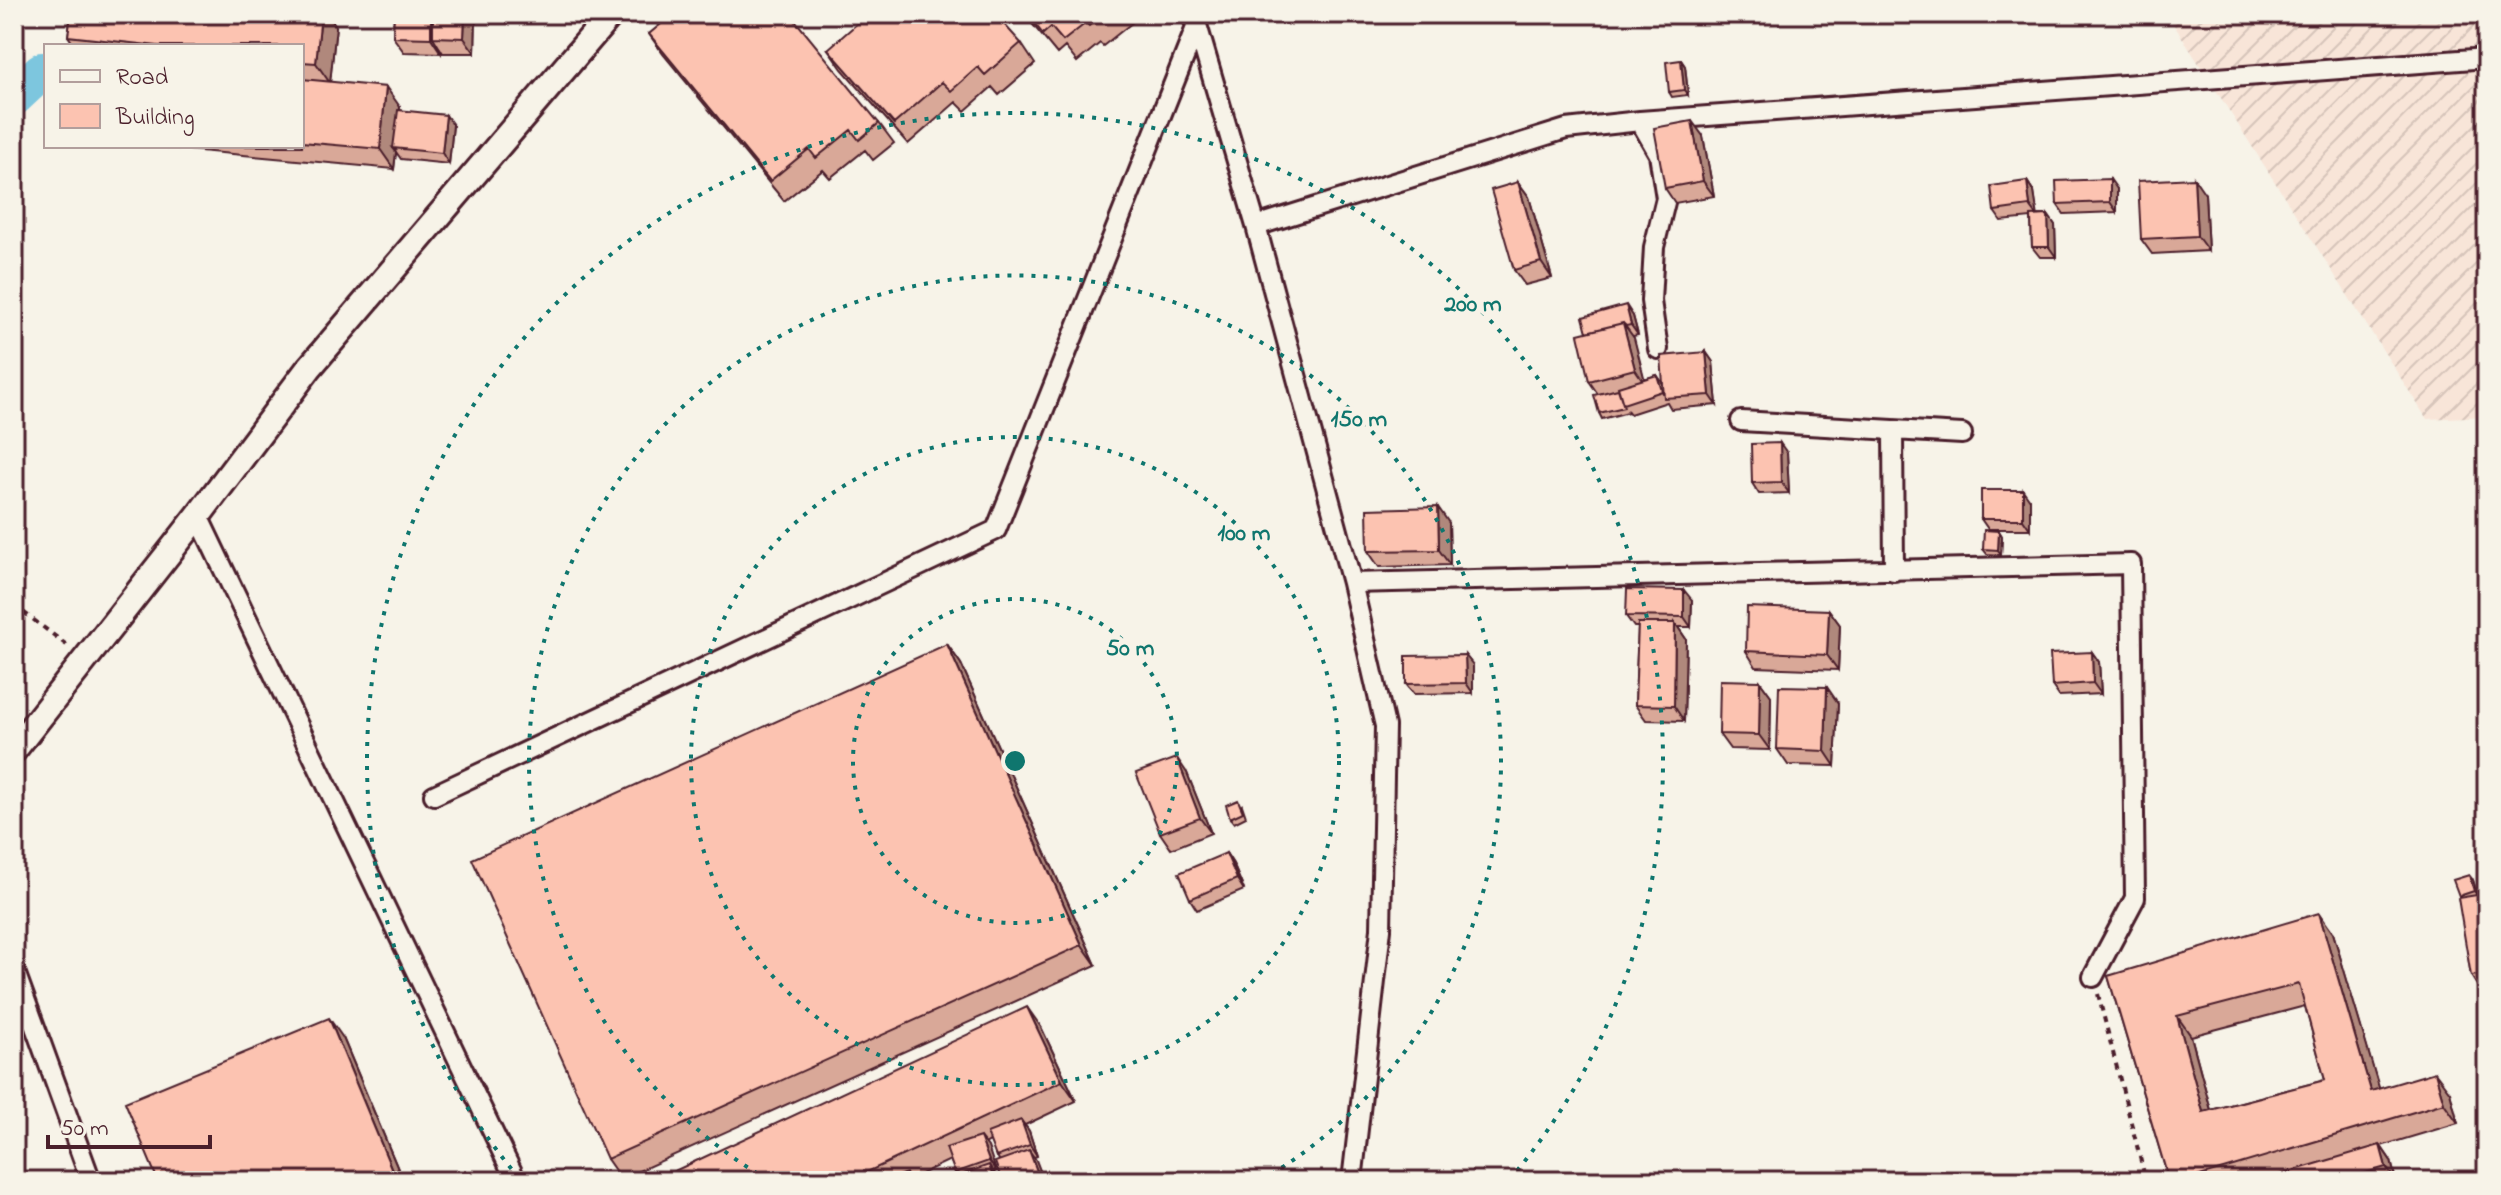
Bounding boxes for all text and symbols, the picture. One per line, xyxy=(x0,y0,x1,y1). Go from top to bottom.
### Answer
legend xyxy=(44,44,304,148)
text: Road xyxy=(116,61,169,96)
text: Building xyxy=(115,101,195,136)
text: 200 m xyxy=(1443,288,1502,323)
text: 150 m xyxy=(1331,403,1388,438)
text: 100 m xyxy=(1218,517,1271,552)
text: 50 m xyxy=(1106,632,1155,667)
centre of rings xyxy=(1001,747,1029,775)
scale bar xyxy=(48,1099,210,1149)
text: 50 m xyxy=(60,1112,109,1147)

